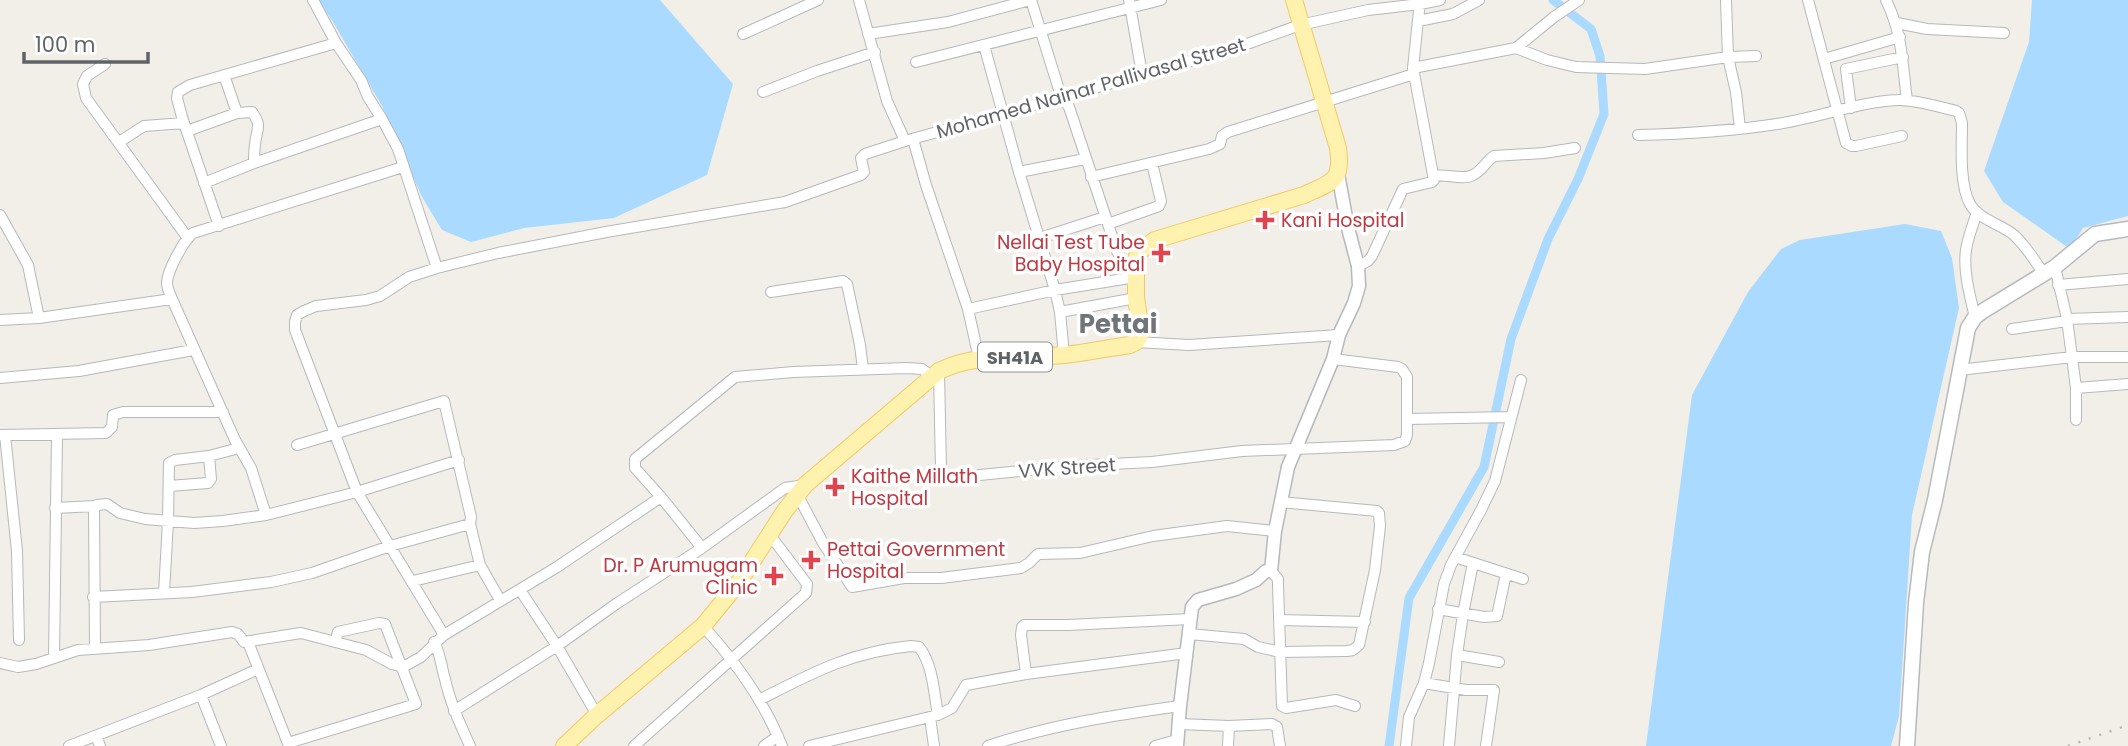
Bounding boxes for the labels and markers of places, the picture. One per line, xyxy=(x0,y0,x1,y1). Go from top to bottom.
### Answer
place label: Kani Hospital xyxy=(1281,207,1404,234)
marker: Kani Hospital xyxy=(1255,210,1275,230)
place label: Nellai Test Tube Baby Hospital xyxy=(997,229,1145,278)
marker: Nellai Test Tube Baby Hospital xyxy=(1151,243,1171,263)
place label: Kaithe Millath Hospital xyxy=(851,463,978,512)
marker: Kaithe Millath Hospital xyxy=(825,477,845,497)
place label: Pettai Government Hospital xyxy=(827,536,1005,585)
marker: Pettai Government Hospital xyxy=(801,550,821,570)
place label: Dr. P Arumugam Clinic xyxy=(603,552,758,601)
marker: Dr. P Arumugam Clinic xyxy=(764,566,784,586)

